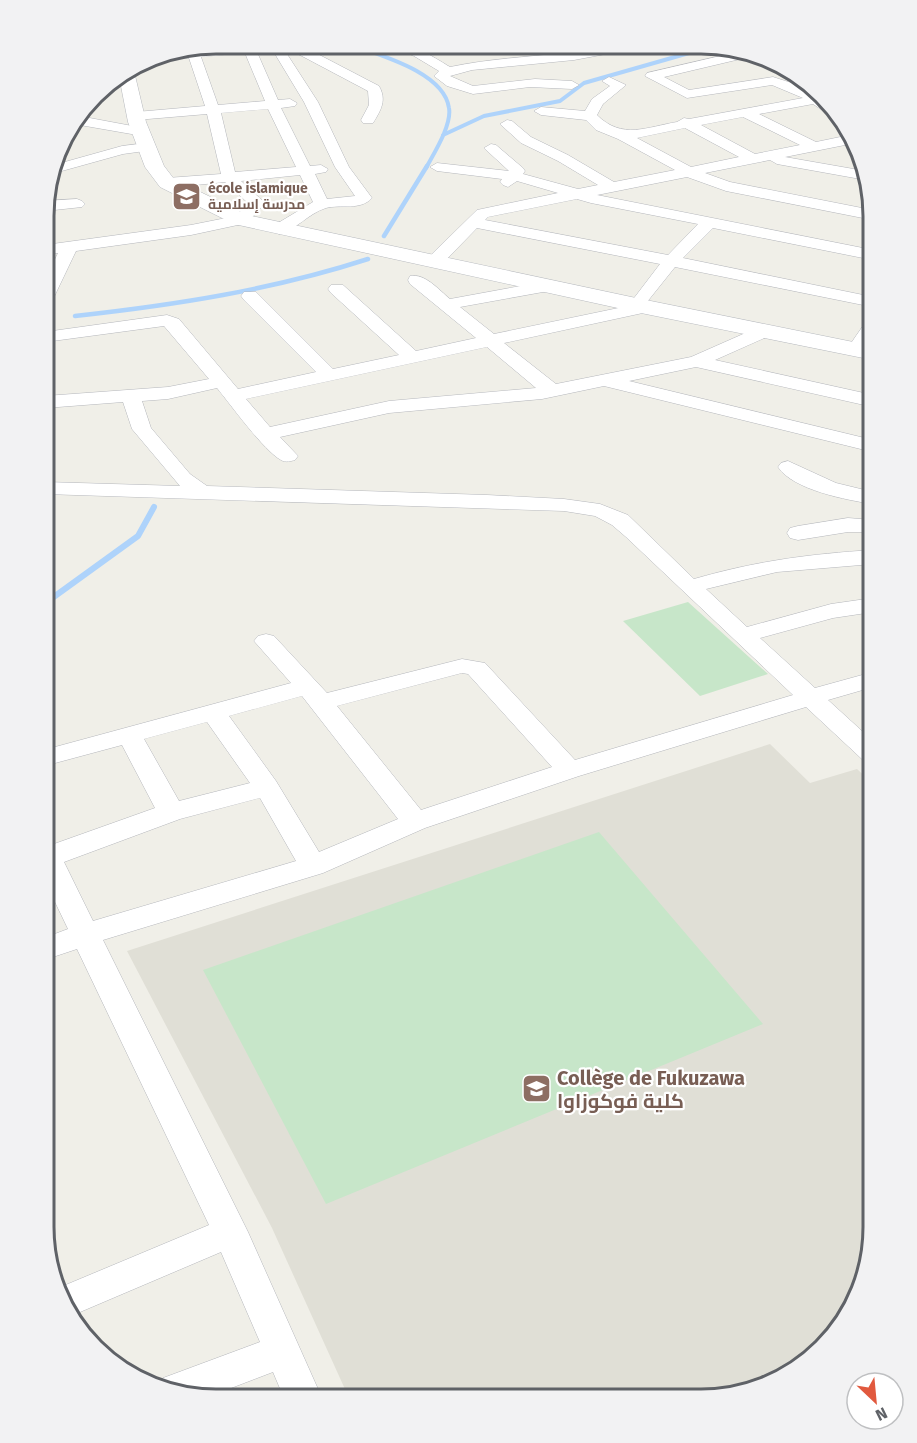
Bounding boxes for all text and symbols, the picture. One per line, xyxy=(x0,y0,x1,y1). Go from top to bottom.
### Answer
school or university icon: école islamique مدرسة إسلامية xyxy=(171,180,203,212)
place label: école islamique مدرسة إسلامية xyxy=(208,180,308,214)
place label: Collège de Fukuzawa كلية فوكوزاوا xyxy=(557,1066,745,1113)
school or university icon: Collège de Fukuzawa كلية فوكوزاوا xyxy=(520,1073,552,1105)
north arrow xyxy=(845,1371,905,1431)
text: N xyxy=(872,1403,890,1425)

